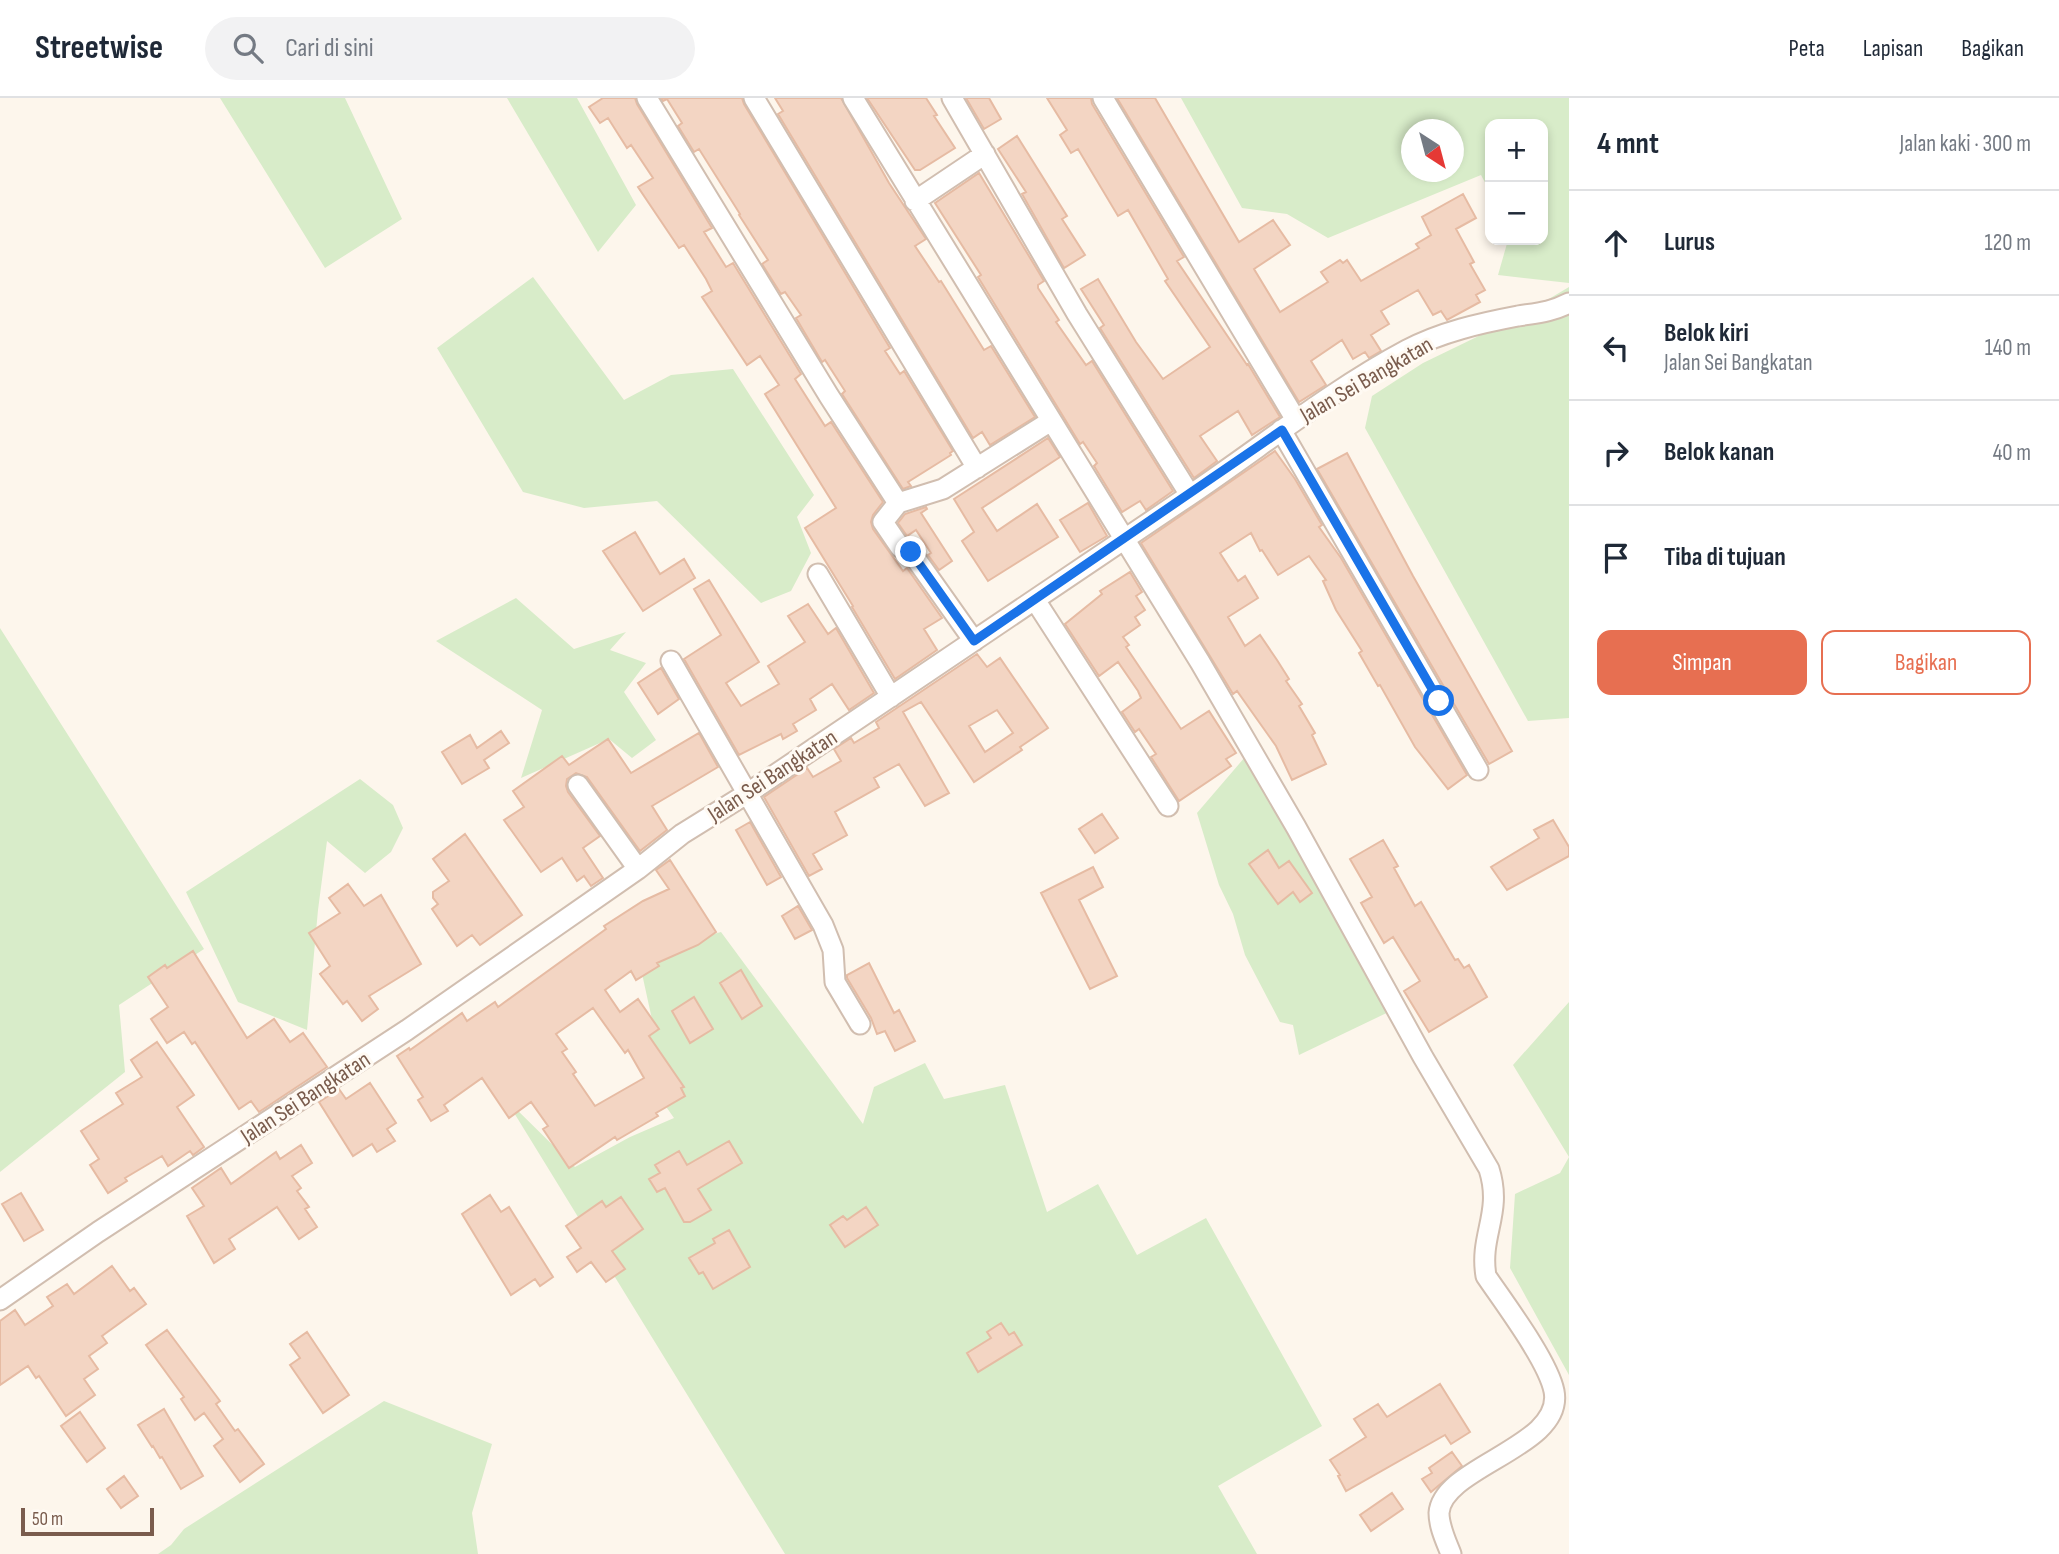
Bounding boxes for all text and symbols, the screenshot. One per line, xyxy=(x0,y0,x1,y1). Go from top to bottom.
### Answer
search box xyxy=(205,17,695,80)
text: Streetwise xyxy=(35,28,163,68)
icon: search xyxy=(229,29,267,67)
text: Cari di sini xyxy=(285,33,374,64)
text: Peta xyxy=(1789,34,1825,63)
text: Lapisan xyxy=(1863,34,1923,63)
text: Bagikan xyxy=(1961,34,2024,63)
north arrow xyxy=(1401,119,1464,182)
map controls xyxy=(1485,119,1548,245)
button: + xyxy=(1485,119,1548,182)
text: 4 mnt xyxy=(1597,126,1659,162)
text: Jalan kaki · 300 m xyxy=(1900,130,2031,158)
button: − xyxy=(1485,182,1548,245)
icon: ahead xyxy=(1597,224,1635,262)
text: Lurus xyxy=(1664,227,1715,258)
text: 120 m xyxy=(1985,229,2031,257)
text: Belok kiri xyxy=(1664,318,1749,349)
icon: left xyxy=(1597,329,1635,367)
street label: Jalan Sei Bangkatan xyxy=(1294,331,1438,430)
text: 140 m xyxy=(1985,334,2031,362)
text: Jalan Sei Bangkatan xyxy=(1664,349,1813,377)
icon: right xyxy=(1597,434,1635,472)
text: Belok kanan xyxy=(1664,437,1774,468)
text: 40 m xyxy=(1993,439,2031,467)
route end xyxy=(895,536,926,567)
icon: arrive xyxy=(1597,539,1635,577)
text: Tiba di tujuan xyxy=(1664,542,1786,573)
button: Simpan xyxy=(1597,630,1807,695)
button: Bagikan xyxy=(1821,630,2031,695)
route start xyxy=(1423,685,1454,716)
street label: Jalan Sei Bangkatan xyxy=(702,724,843,829)
street label: Jalan Sei Bangkatan xyxy=(235,1046,376,1151)
scale bar xyxy=(21,1505,154,1537)
text: 50 m xyxy=(32,1508,63,1531)

